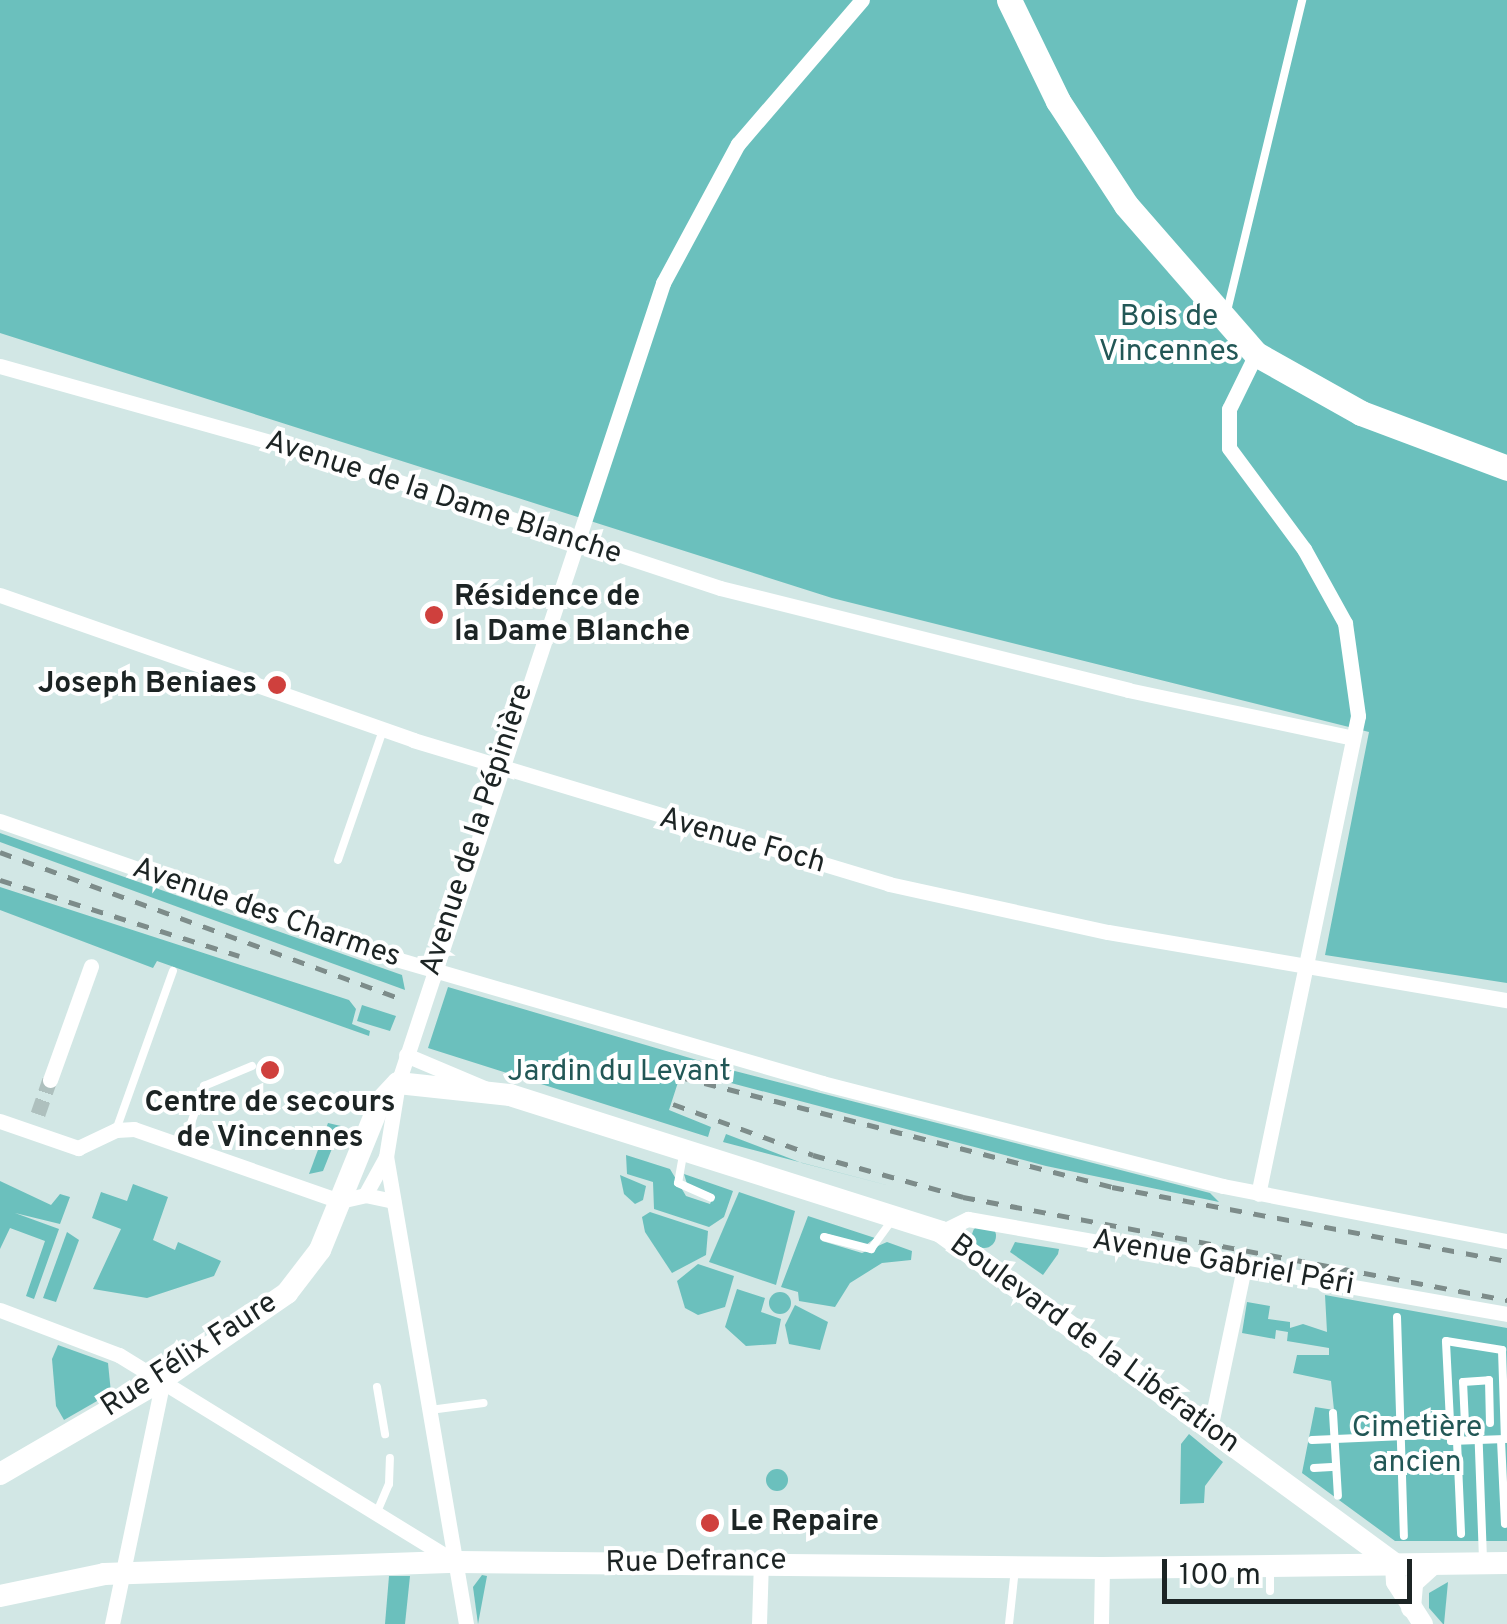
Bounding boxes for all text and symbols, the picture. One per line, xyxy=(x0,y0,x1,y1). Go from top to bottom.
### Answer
park label: Bois de Vincennes xyxy=(1099,300,1239,370)
street label: Avenue de la Dame Blanche xyxy=(260,424,626,574)
place label: Résidence de la Dame Blanche xyxy=(454,580,690,650)
marker: Résidence de la Dame Blanche xyxy=(423,604,445,626)
place label: Joseph Beniaes xyxy=(38,667,257,703)
marker: Joseph Beniaes xyxy=(266,674,288,696)
street label: Avenue de la Pépinière xyxy=(414,679,542,981)
street label: Avenue Foch xyxy=(655,801,829,883)
street label: Avenue des Charmes xyxy=(127,851,405,977)
park label: Jardin du Levant xyxy=(507,1055,731,1091)
marker: Centre de secours de Vincennes xyxy=(259,1059,281,1081)
place label: Centre de secours de Vincennes xyxy=(145,1086,395,1156)
street label: Avenue Gabriel Péri xyxy=(1089,1223,1357,1305)
street label: Boulevard de la Libération xyxy=(942,1228,1246,1462)
street label: Rue Félix Faure xyxy=(95,1286,285,1426)
park label: Cimetière ancien xyxy=(1352,1411,1482,1482)
place label: Le Repaire xyxy=(730,1505,879,1541)
marker: Le Repaire xyxy=(699,1512,721,1534)
scale bar xyxy=(1167,1539,1417,1601)
street label: Rue Defrance xyxy=(605,1543,787,1583)
text: 100 m xyxy=(1179,1558,1261,1595)

